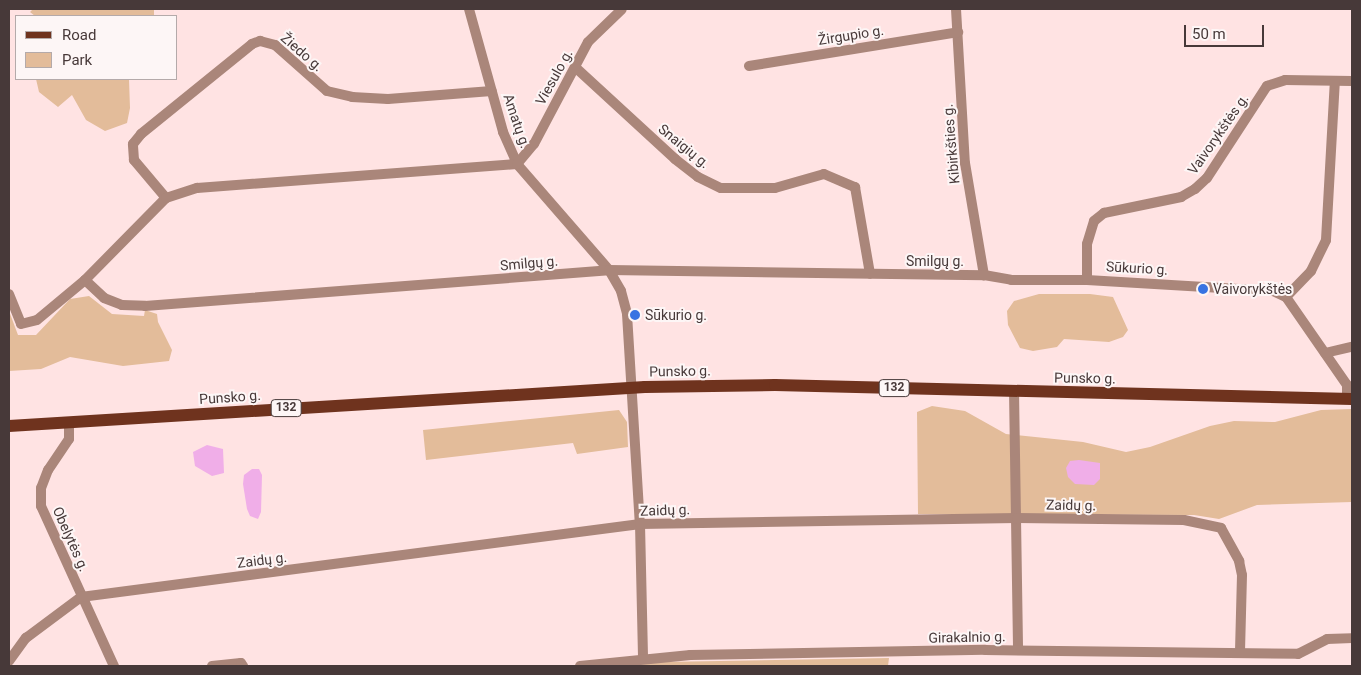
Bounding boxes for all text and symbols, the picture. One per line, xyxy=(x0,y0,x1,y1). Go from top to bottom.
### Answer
legend xyxy=(15,15,178,80)
scale bar xyxy=(1186,15,1266,47)
street label: Žirgupio g. xyxy=(817,22,885,48)
text: 50 m xyxy=(1192,25,1226,43)
text: Road xyxy=(62,26,96,44)
street label: Žiedo g. xyxy=(278,29,326,75)
street label: Viesulo g. xyxy=(532,46,576,108)
text: Park xyxy=(62,51,92,69)
street label: Vaivorykštės g. xyxy=(1184,91,1252,177)
street label: Amatų g. xyxy=(500,92,534,150)
street label: Kibirkšties g. xyxy=(939,103,963,185)
street label: Snaigių g. xyxy=(655,120,713,172)
street label: Smilgų g. xyxy=(499,252,559,274)
street label: Smilgų g. xyxy=(906,253,964,269)
street label: Sūkurio g. xyxy=(1106,258,1168,278)
place label: Vaivorykštės xyxy=(1213,281,1292,297)
marker: Vaivorykštės xyxy=(1197,283,1209,295)
place label: Sūkurio g. xyxy=(645,307,707,323)
marker: Sūkurio g. xyxy=(629,309,641,321)
street label: Punsko g. xyxy=(649,362,711,380)
street label: Punsko g. xyxy=(1054,369,1116,387)
road number: 132 xyxy=(878,378,910,398)
street label: Punsko g. xyxy=(199,386,261,408)
road number: 132 xyxy=(270,398,302,418)
street label: Zaidų g. xyxy=(1046,496,1096,514)
street label: Zaidų g. xyxy=(640,501,690,519)
street label: Obelytės g. xyxy=(49,504,93,574)
street label: Zaidų g. xyxy=(236,549,288,571)
street label: Girakalnio g. xyxy=(928,628,1006,646)

